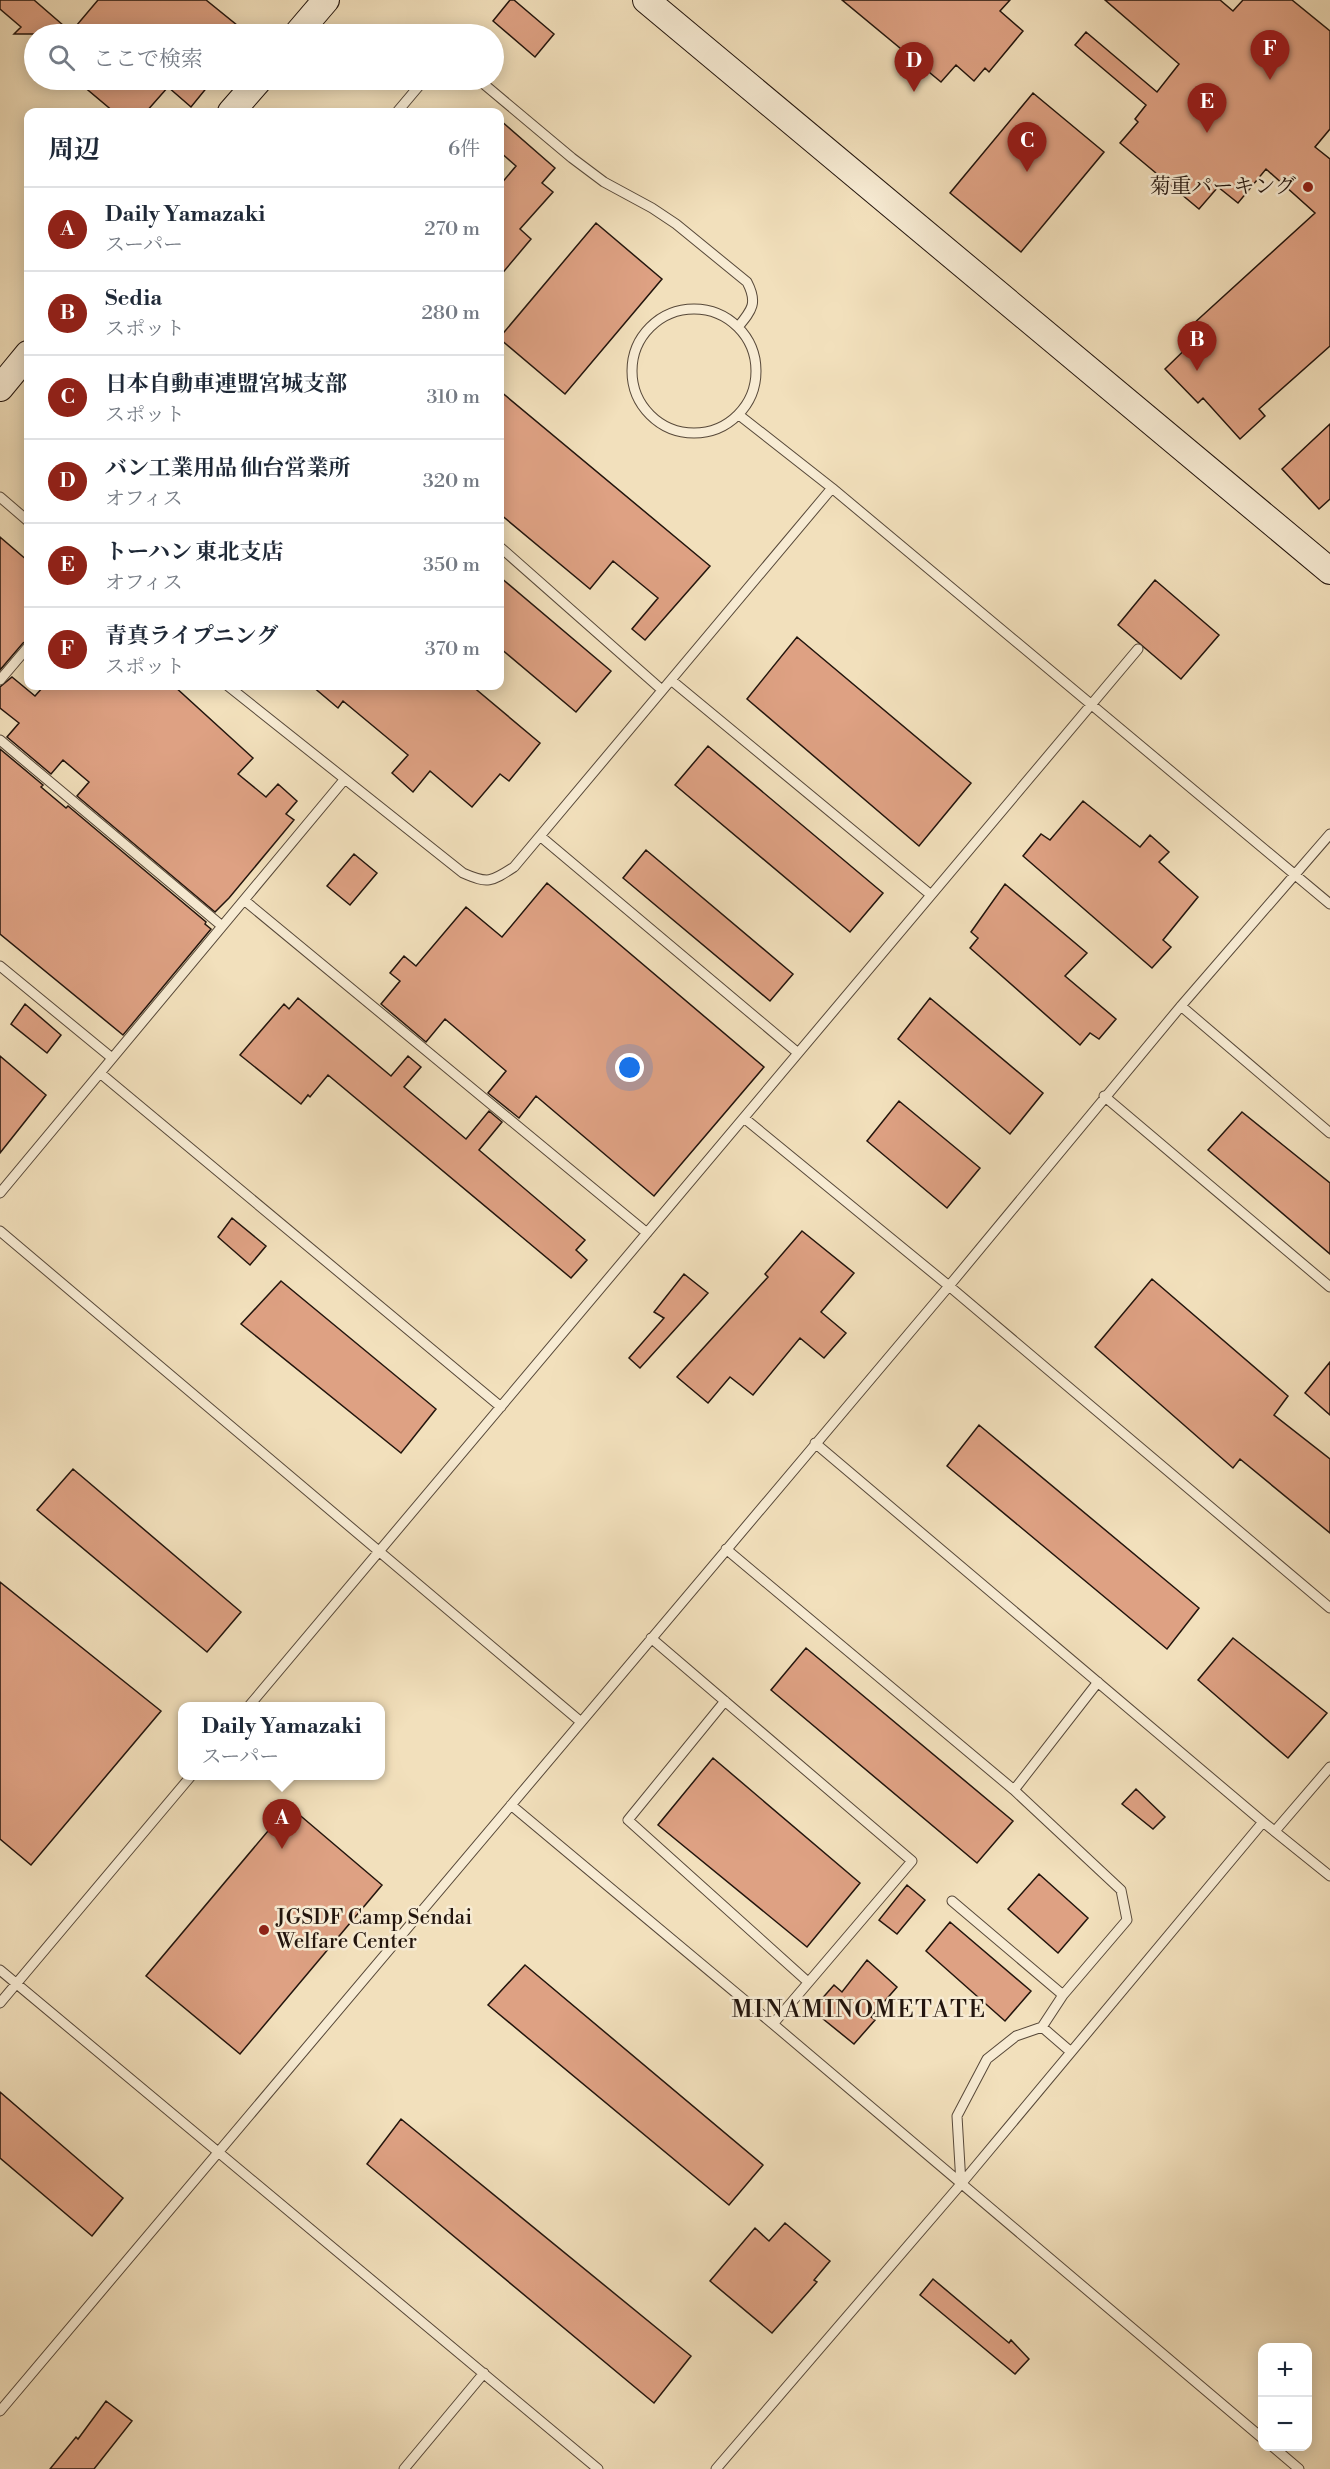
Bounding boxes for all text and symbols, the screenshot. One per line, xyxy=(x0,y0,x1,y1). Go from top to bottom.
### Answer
search box xyxy=(24,24,504,90)
pin: F xyxy=(1250,31,1290,80)
icon: search xyxy=(45,41,78,74)
pin: D xyxy=(894,42,934,92)
text: ここで検索 xyxy=(93,46,203,73)
pin: E xyxy=(1188,84,1226,133)
pin: C xyxy=(1008,122,1046,172)
text: 周辺 xyxy=(48,134,100,166)
text: 6件 xyxy=(448,137,480,162)
place label: 菊重パーキング xyxy=(1150,174,1296,200)
marker: 菊重パーキング xyxy=(1301,180,1315,194)
text: Daily Yamazaki xyxy=(105,201,265,228)
text: A xyxy=(60,217,75,242)
text: 270 m xyxy=(424,217,480,242)
text: スーパー xyxy=(105,233,183,258)
text: Sedia xyxy=(105,285,162,312)
text: B xyxy=(60,301,75,326)
text: 280 m xyxy=(421,301,480,326)
text: スポット xyxy=(105,317,185,342)
pin: B xyxy=(1178,322,1216,371)
text: 日本自動車連盟宮城支部 xyxy=(105,371,347,398)
text: C xyxy=(60,385,75,410)
text: 310 m xyxy=(427,385,480,410)
text: スポット xyxy=(105,403,185,428)
text: バン工業用品 仙台営業所 xyxy=(105,455,351,482)
text: D xyxy=(60,469,75,494)
text: 320 m xyxy=(423,469,480,494)
text: オフィス xyxy=(105,487,183,512)
text: トーハン 東北支店 xyxy=(105,539,283,566)
text: E xyxy=(61,553,74,578)
text: 350 m xyxy=(423,553,480,578)
text: オフィス xyxy=(105,571,183,596)
text: 青真ライプニング xyxy=(105,623,278,650)
text: F xyxy=(60,637,75,662)
text: 370 m xyxy=(425,637,480,662)
text: スポット xyxy=(105,655,185,680)
your location xyxy=(615,1053,644,1082)
popup xyxy=(178,1702,385,1780)
text: Daily Yamazaki xyxy=(201,1713,362,1740)
text: スーパー xyxy=(201,1745,279,1770)
pin: A xyxy=(262,1800,302,1849)
place label: JGSDF Camp Sendai Welfare Center xyxy=(275,1905,472,1955)
marker: JGSDF Camp Sendai Welfare Center xyxy=(257,1923,271,1937)
district label: MINAMINOMETATE xyxy=(731,1995,987,2025)
map controls xyxy=(1258,2343,1312,2451)
button: + xyxy=(1258,2343,1312,2397)
button: − xyxy=(1258,2397,1312,2451)

